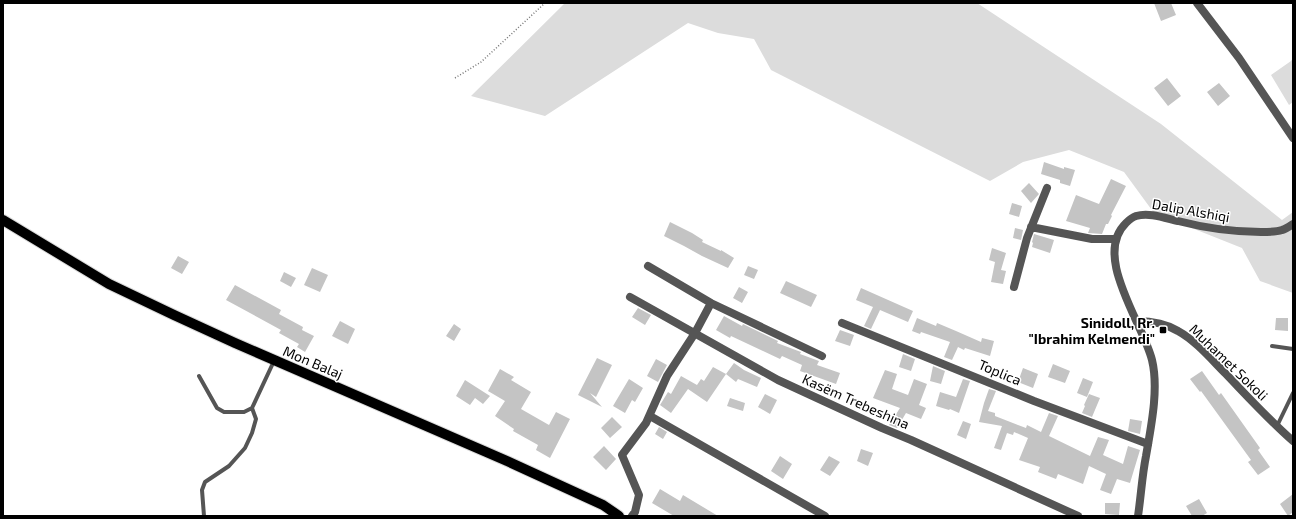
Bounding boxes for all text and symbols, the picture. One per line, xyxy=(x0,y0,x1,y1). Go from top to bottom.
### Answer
street label: Dalip Alshiqi xyxy=(1151,195,1231,225)
place label: Sinidoll, Rr. "Ibrahim Kelmendi" xyxy=(1029,314,1155,347)
street label: Muhamet Sokoli xyxy=(1186,320,1272,404)
marker: Sinidoll, Rr. "Ibrahim Kelmendi" xyxy=(1158,325,1168,335)
street label: Mon Balaj xyxy=(281,342,345,382)
street label: Toplica xyxy=(976,355,1024,389)
street label: Kasëm Trebeshina xyxy=(800,370,912,432)

